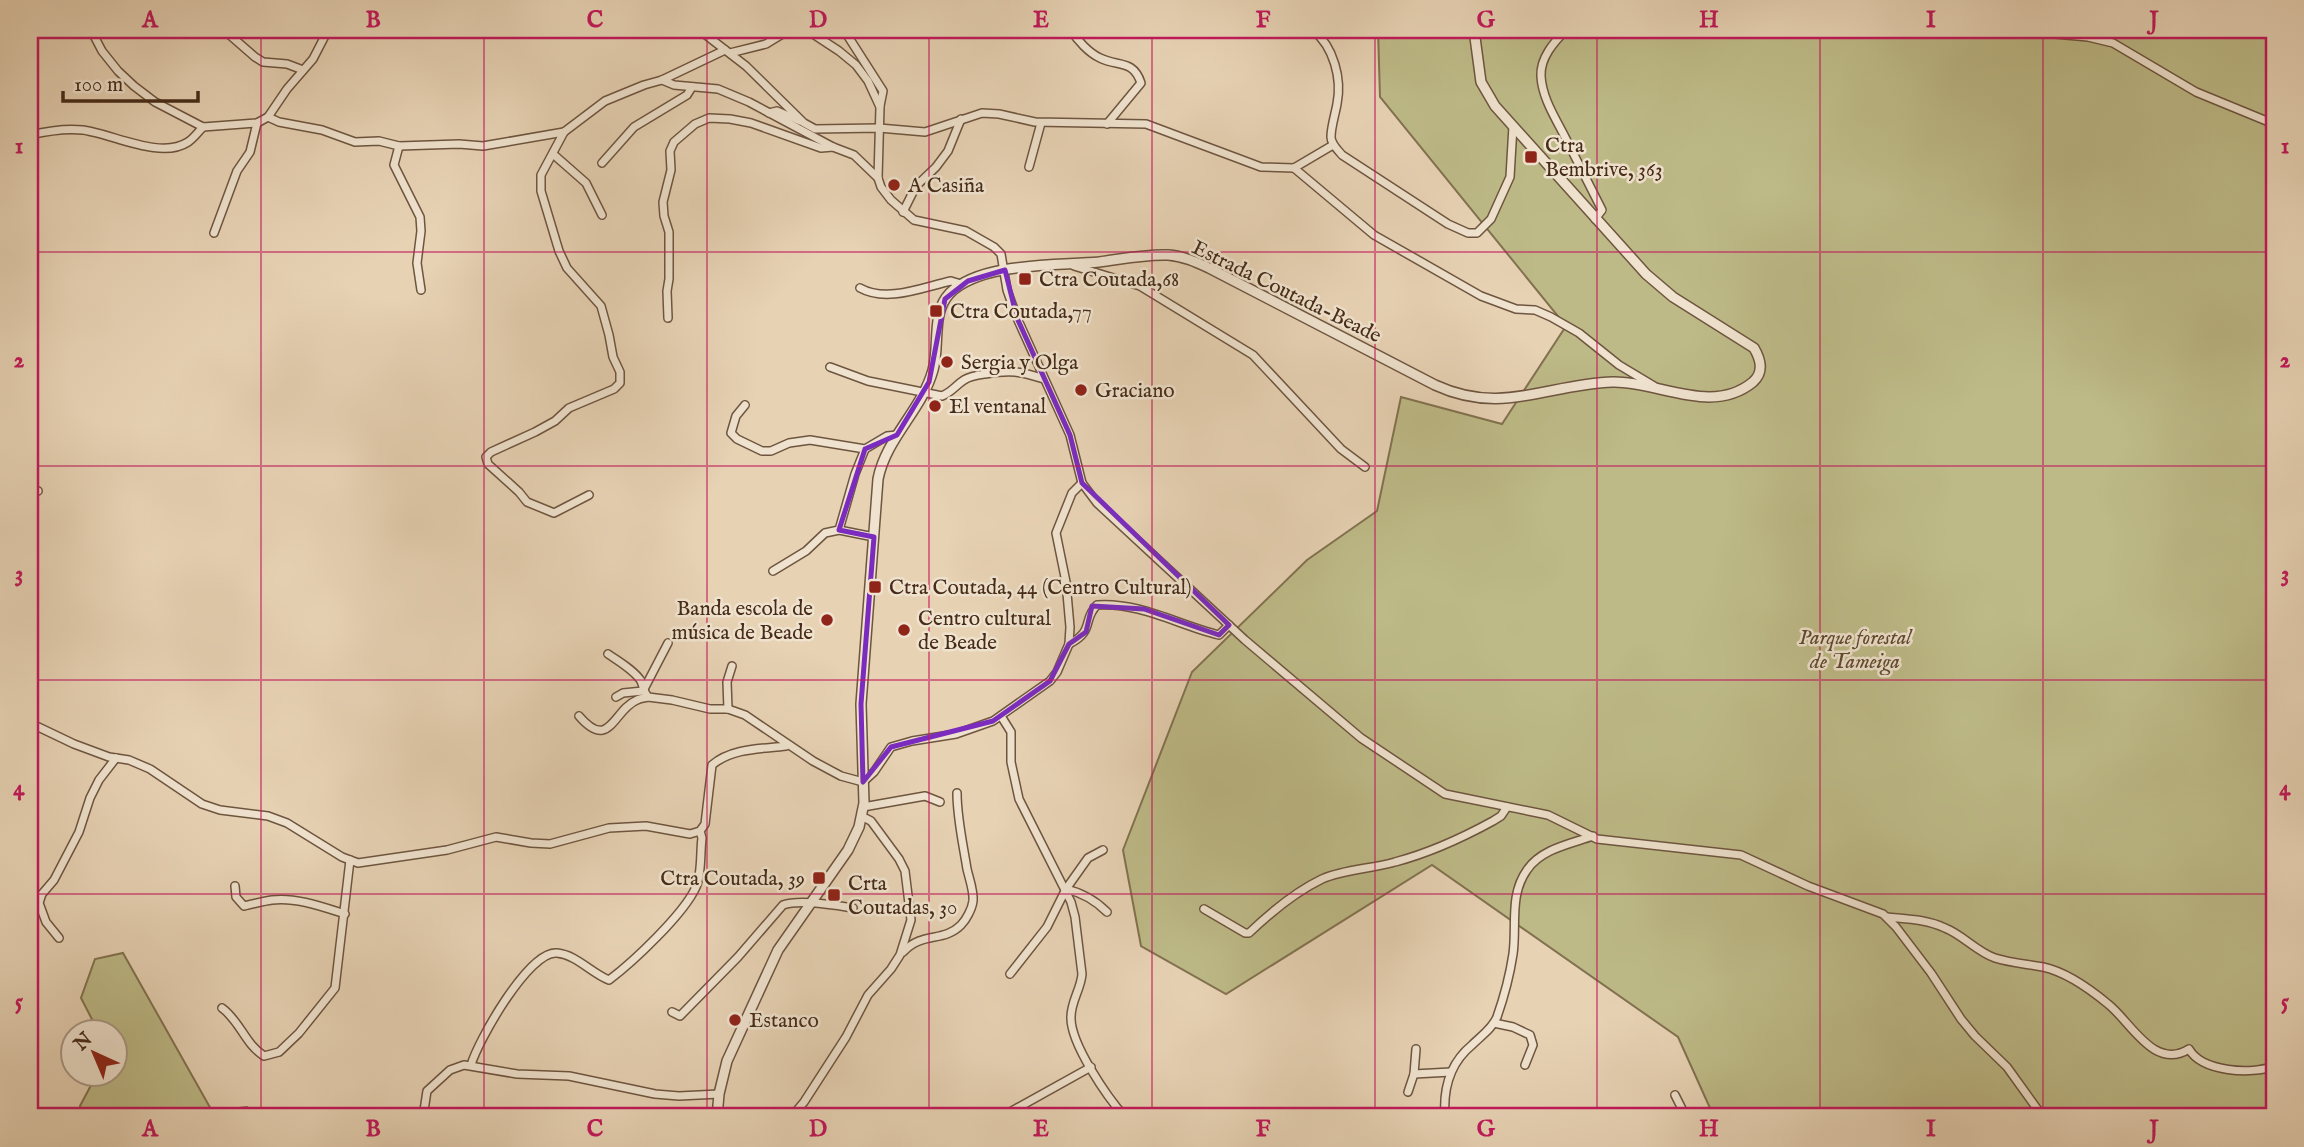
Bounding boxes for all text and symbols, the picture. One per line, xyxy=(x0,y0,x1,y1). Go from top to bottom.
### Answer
text: A xyxy=(141,6,159,35)
text: B xyxy=(365,6,381,35)
text: C xyxy=(587,6,604,35)
text: D xyxy=(809,6,827,35)
text: E xyxy=(1033,6,1049,35)
text: F xyxy=(1256,6,1271,35)
text: G xyxy=(1477,6,1496,35)
text: H xyxy=(1699,6,1719,35)
text: I xyxy=(1926,6,1936,35)
text: J xyxy=(2146,6,2159,35)
scale bar xyxy=(63,60,198,104)
text: 100 m xyxy=(74,72,123,99)
text: 1 xyxy=(15,132,23,161)
text: 1 xyxy=(2281,132,2289,161)
place label: Ctra Bembrive, 363 xyxy=(1545,133,1663,184)
marker: Ctra Bembrive, 363 xyxy=(1523,149,1539,165)
place label: A Casiña xyxy=(907,173,985,200)
marker: A Casiña xyxy=(886,177,902,193)
street label: Estrada Coutada-Beade xyxy=(1187,235,1386,350)
place label: Ctra Coutada,68 xyxy=(1039,267,1179,294)
marker: Ctra Coutada,68 xyxy=(1017,271,1033,287)
place label: Ctra Coutada,77 xyxy=(950,299,1092,326)
marker: Ctra Coutada,77 xyxy=(928,303,944,319)
text: 2 xyxy=(14,346,25,375)
text: 2 xyxy=(2280,346,2291,375)
place label: Sergia y Olga xyxy=(961,350,1079,377)
marker: Sergia y Olga xyxy=(939,354,955,370)
place label: Graciano xyxy=(1095,378,1175,405)
marker: Graciano xyxy=(1073,382,1089,398)
place label: El ventanal xyxy=(949,394,1046,421)
marker: El ventanal xyxy=(927,398,943,414)
text: 3 xyxy=(15,560,23,589)
text: 3 xyxy=(2281,560,2289,589)
place label: Ctra Coutada, 44 (Centro Cultural) xyxy=(889,575,1192,602)
marker: Ctra Coutada, 44 (Centro Cultural) xyxy=(867,579,883,595)
place label: Banda escola de música de Beade xyxy=(672,596,813,647)
place label: Centro cultural de Beade xyxy=(918,606,1051,657)
marker: Banda escola de música de Beade xyxy=(819,612,835,628)
marker: Centro cultural de Beade xyxy=(896,622,912,638)
park label: Parque forestal de Tameiga xyxy=(1799,625,1913,676)
text: 4 xyxy=(13,774,25,803)
text: 4 xyxy=(2279,774,2291,803)
place label: Ctra Coutada, 39 xyxy=(660,866,805,893)
marker: Ctra Coutada, 39 xyxy=(811,870,827,886)
place label: Crta Coutadas, 30 xyxy=(848,871,957,922)
marker: Crta Coutadas, 30 xyxy=(826,887,842,903)
text: 5 xyxy=(15,988,24,1017)
text: 5 xyxy=(2281,988,2290,1017)
place label: Estanco xyxy=(749,1008,819,1035)
marker: Estanco xyxy=(727,1012,743,1028)
north arrow xyxy=(60,1018,130,1088)
text: N xyxy=(69,1027,98,1057)
text: A xyxy=(141,1115,159,1144)
text: B xyxy=(365,1115,381,1144)
text: C xyxy=(587,1115,604,1144)
text: D xyxy=(809,1115,827,1144)
text: E xyxy=(1033,1115,1049,1144)
text: F xyxy=(1256,1115,1271,1144)
text: G xyxy=(1477,1115,1496,1144)
text: H xyxy=(1699,1115,1719,1144)
text: I xyxy=(1926,1115,1936,1144)
text: J xyxy=(2146,1115,2159,1144)

